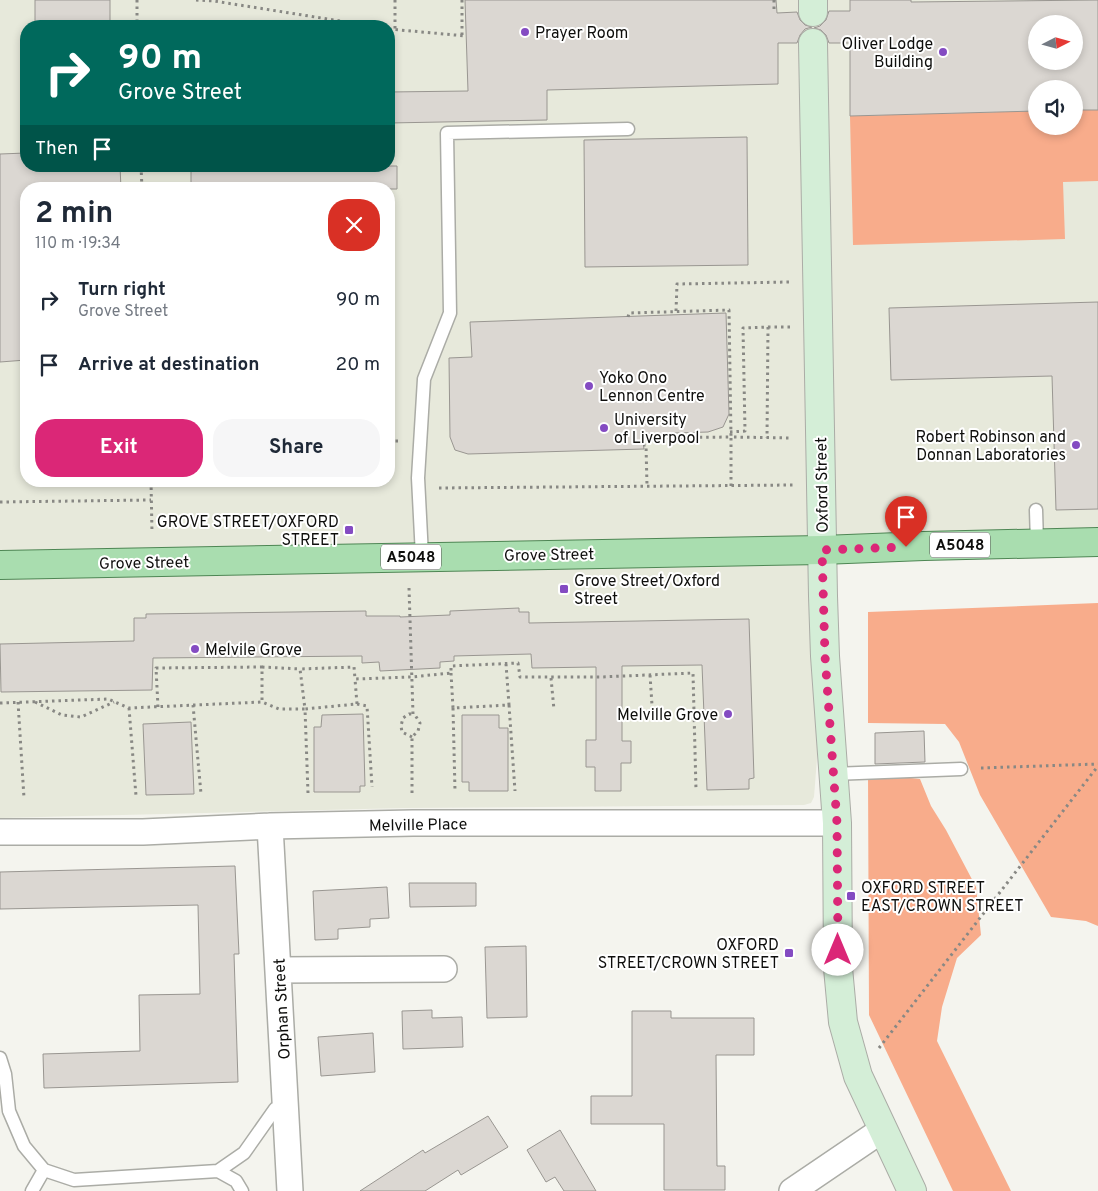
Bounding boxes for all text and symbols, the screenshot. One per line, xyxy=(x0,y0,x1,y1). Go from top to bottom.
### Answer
north arrow xyxy=(1028,15,1082,70)
map controls xyxy=(1028,15,1083,135)
place label: Prayer Room xyxy=(535,24,628,44)
marker: Prayer Room xyxy=(519,26,531,38)
place label: Oliver Lodge Building xyxy=(842,35,933,73)
text: 90 m xyxy=(118,37,202,81)
icon: right xyxy=(35,40,100,105)
marker: Oliver Lodge Building xyxy=(937,46,949,58)
text: Grove Street xyxy=(118,80,242,107)
button: sound xyxy=(1028,80,1083,135)
icon: arrive xyxy=(88,135,116,163)
text: Then xyxy=(35,137,78,161)
text: 2 min xyxy=(35,196,113,233)
button: close xyxy=(328,199,380,251)
text: 110 m · 19:34 xyxy=(35,234,121,254)
text: Turn right xyxy=(78,278,166,302)
icon: right xyxy=(35,286,63,314)
text: 90 m xyxy=(336,288,380,312)
text: Grove Street xyxy=(78,302,168,322)
icon: arrive xyxy=(35,351,63,379)
text: Arrive at destination xyxy=(78,353,259,377)
text: 20 m xyxy=(336,353,380,377)
place label: Yoko Ono Lennon Centre xyxy=(599,369,705,407)
marker: Yoko Ono Lennon Centre xyxy=(583,380,595,392)
place label: University of Liverpool xyxy=(614,411,700,449)
button: Exit xyxy=(35,419,203,477)
button: Share xyxy=(213,419,380,477)
marker: University of Liverpool xyxy=(598,422,610,434)
place label: Robert Robinson and Donnan Laboratories xyxy=(915,428,1066,466)
street label: Oxford Street xyxy=(812,437,834,533)
marker: Robert Robinson and Donnan Laboratories xyxy=(1070,439,1082,451)
pin xyxy=(885,496,927,547)
icon: arrive xyxy=(892,503,920,531)
place label: GROVE STREET/OXFORD STREET xyxy=(157,513,339,551)
marker: GROVE STREET/OXFORD STREET xyxy=(343,524,355,536)
road number: A5048 xyxy=(930,532,990,558)
road number: A5048 xyxy=(381,544,441,570)
street label: Grove Street xyxy=(504,545,594,567)
street label: Grove Street xyxy=(99,553,189,575)
place label: Grove Street/Oxford Street xyxy=(574,572,720,610)
marker: Grove Street/Oxford Street xyxy=(558,583,570,595)
place label: Melvile Grove xyxy=(205,641,302,661)
marker: Melvile Grove xyxy=(189,643,201,655)
place label: Melville Grove xyxy=(617,706,718,726)
marker: Melville Grove xyxy=(722,708,734,720)
street label: Melville Place xyxy=(369,815,467,837)
place label: OXFORD STREET EAST/CROWN STREET xyxy=(861,879,1024,917)
marker: OXFORD STREET EAST/CROWN STREET xyxy=(845,890,857,902)
position arrow xyxy=(811,923,863,975)
place label: OXFORD STREET/CROWN STREET xyxy=(598,936,779,974)
marker: OXFORD STREET/CROWN STREET xyxy=(783,947,795,959)
street label: Orphan Street xyxy=(270,958,296,1060)

